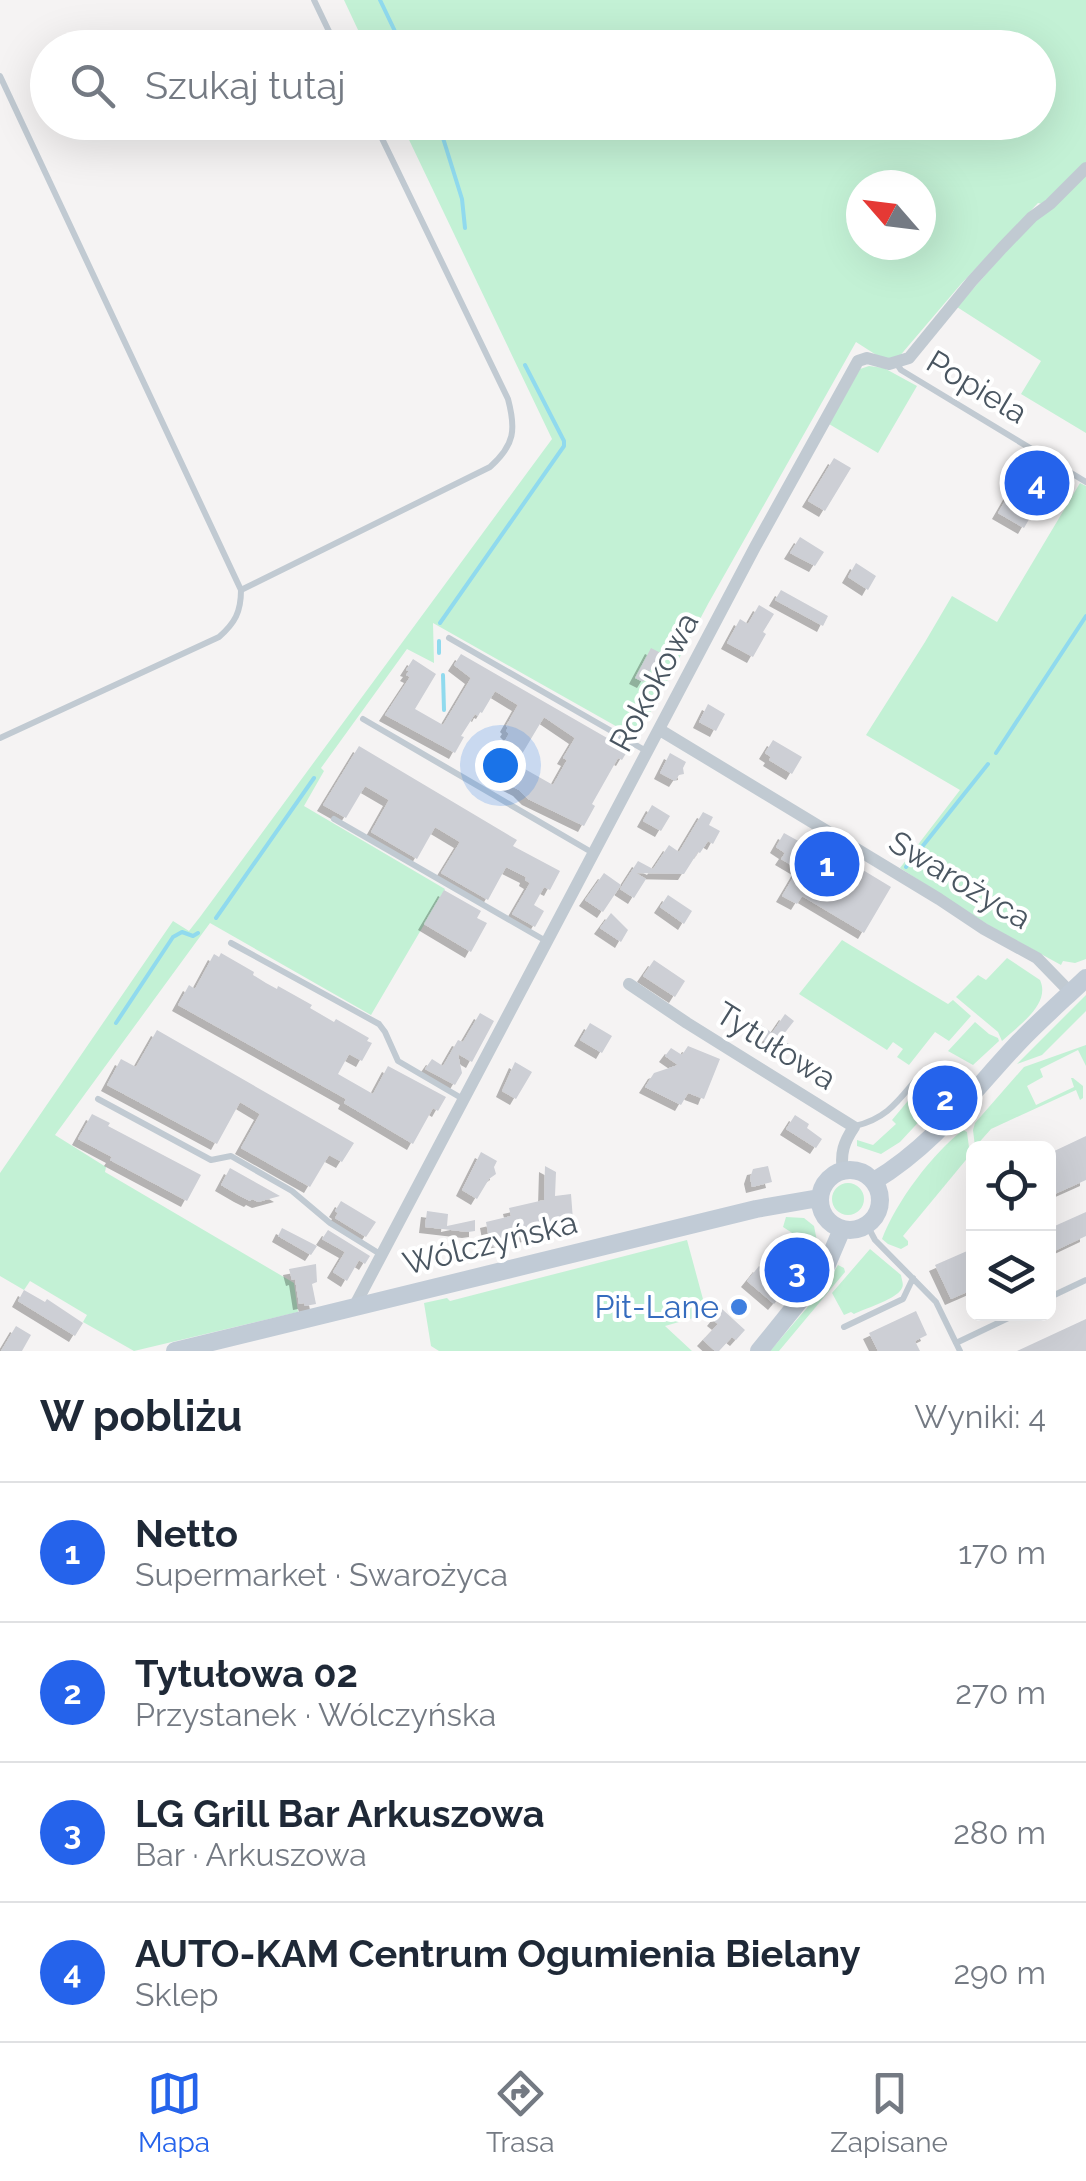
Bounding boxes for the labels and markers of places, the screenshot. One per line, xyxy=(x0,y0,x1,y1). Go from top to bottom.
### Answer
pin: 4 xyxy=(1004,446,1070,520)
pin: 1 xyxy=(794,826,860,902)
pin: 2 xyxy=(912,1060,978,1136)
pin: 3 xyxy=(764,1232,830,1308)
place label: Pit-Lane xyxy=(594,1288,719,1325)
marker: Pit-Lane xyxy=(728,1296,750,1318)

